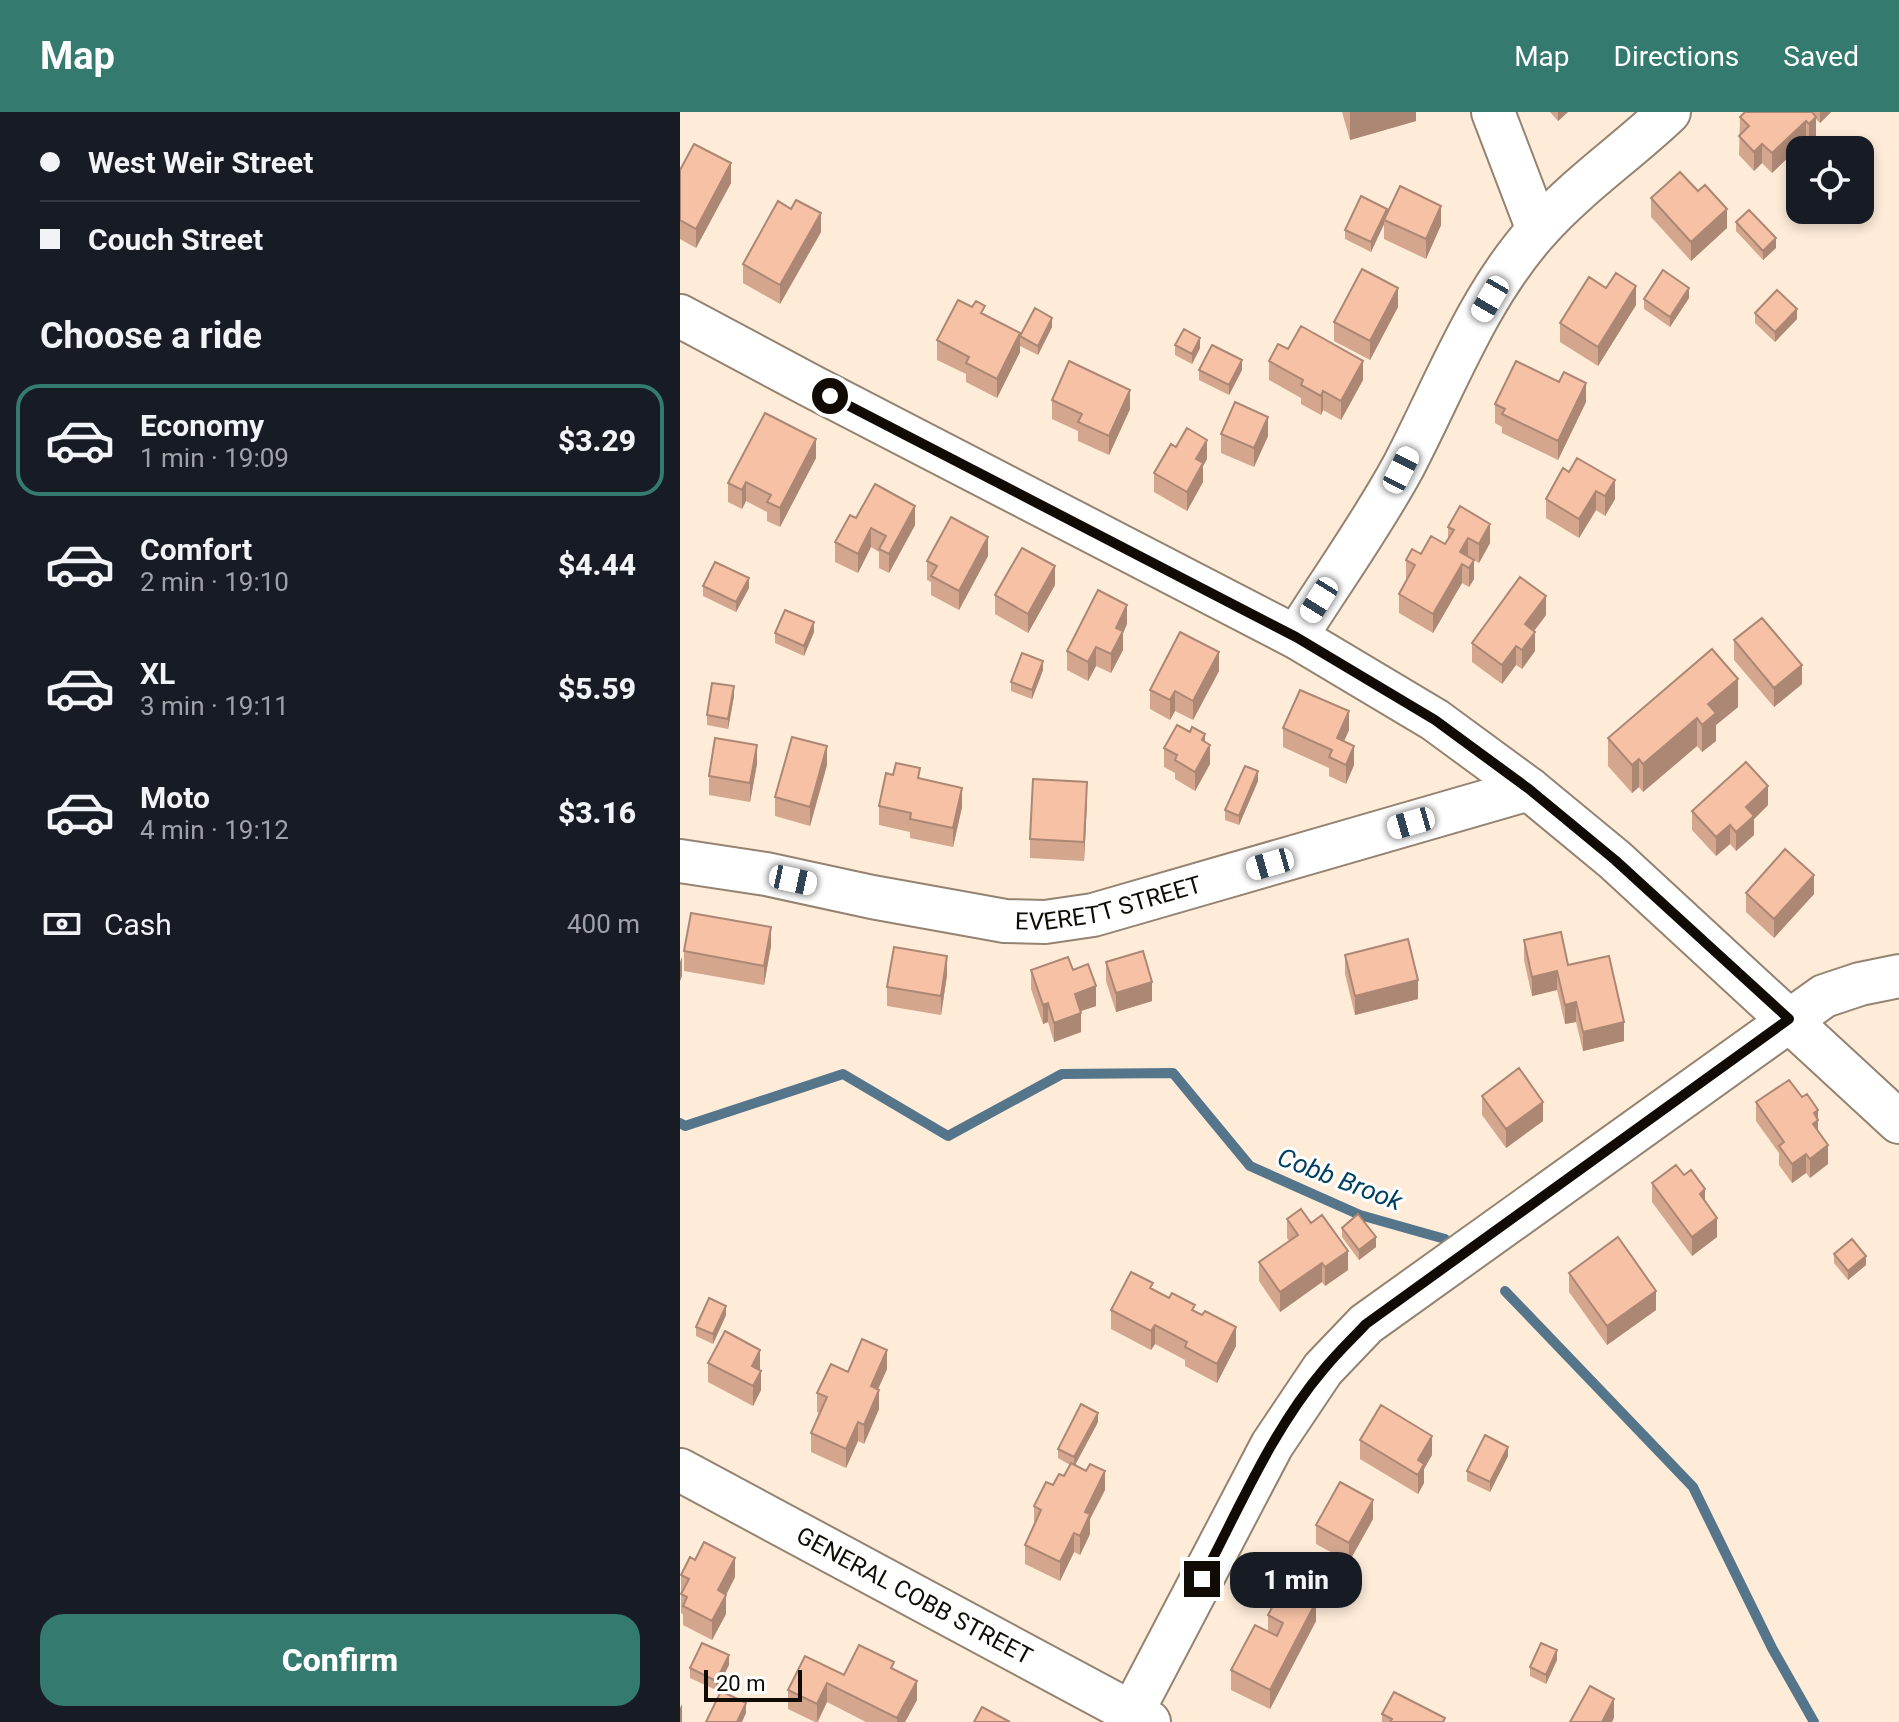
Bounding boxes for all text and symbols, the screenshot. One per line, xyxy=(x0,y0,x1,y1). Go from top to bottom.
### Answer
text: Map xyxy=(40,34,115,78)
text: Map xyxy=(1514,40,1570,73)
text: Directions xyxy=(1614,40,1739,73)
text: Saved xyxy=(1783,40,1859,73)
map controls xyxy=(1786,136,1874,224)
button: locate xyxy=(1786,136,1874,224)
text: West Weir Street xyxy=(88,145,313,180)
text: Couch Street xyxy=(88,222,263,257)
car xyxy=(1468,272,1512,326)
text: Choose a ride xyxy=(40,315,262,357)
route start xyxy=(812,378,848,414)
icon: car xyxy=(44,404,116,476)
text: Economy xyxy=(140,408,264,443)
text: $3.29 xyxy=(558,423,636,458)
text: 1 min · 19:09 xyxy=(140,443,289,473)
car xyxy=(1379,443,1423,497)
icon: car xyxy=(44,528,116,600)
text: Comfort xyxy=(140,532,252,567)
text: $4.44 xyxy=(558,547,636,582)
text: 2 min · 19:10 xyxy=(140,567,289,597)
car xyxy=(1296,573,1342,627)
icon: car xyxy=(44,652,116,724)
text: XL xyxy=(140,656,175,691)
text: $5.59 xyxy=(558,671,636,706)
text: 3 min · 19:11 xyxy=(140,691,289,721)
icon: car xyxy=(44,776,116,848)
text: Moto xyxy=(140,780,210,815)
text: $3.16 xyxy=(558,795,636,830)
car xyxy=(1385,805,1437,841)
text: 4 min · 19:12 xyxy=(140,815,289,845)
car xyxy=(1244,846,1296,882)
car xyxy=(767,863,819,897)
street label: EVERETT STREET xyxy=(1015,870,1205,936)
icon: cash xyxy=(40,902,84,946)
text: Cash xyxy=(104,907,172,942)
text: 400 m xyxy=(567,909,640,939)
water label: Cobb Brook xyxy=(1273,1142,1408,1217)
street label: GENERAL COBB STREET xyxy=(792,1521,1037,1671)
callout: 1 min xyxy=(1230,1551,1362,1607)
route end xyxy=(1184,1561,1220,1597)
text: 1 min xyxy=(1263,1565,1329,1595)
button: Confirm xyxy=(40,1614,640,1706)
scale bar xyxy=(704,1666,802,1702)
text: 20 m xyxy=(716,1671,765,1696)

